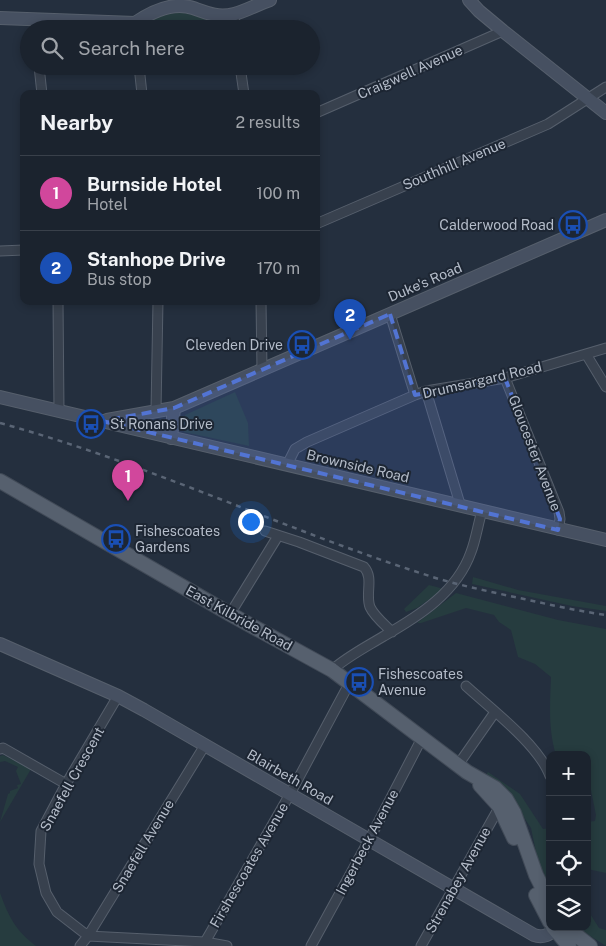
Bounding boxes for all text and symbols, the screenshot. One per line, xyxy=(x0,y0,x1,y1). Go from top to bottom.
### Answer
search box xyxy=(20,20,320,75)
icon: search xyxy=(38,34,66,62)
text: Search here xyxy=(78,37,185,59)
street label: Craigwell Avenue xyxy=(355,42,465,102)
text: Nearby xyxy=(40,110,113,135)
text: 2 results xyxy=(235,113,300,132)
street label: Southhill Avenue xyxy=(400,135,508,193)
text: Burnside Hotel xyxy=(87,173,222,195)
text: 1 xyxy=(53,184,59,203)
text: 100 m xyxy=(256,184,300,203)
text: Hotel xyxy=(87,195,128,214)
bus stop icon: Calderwood Road xyxy=(558,210,588,240)
place label: Calderwood Road xyxy=(439,217,554,233)
text: Stanhope Drive xyxy=(87,248,226,270)
text: 2 xyxy=(51,259,61,278)
text: 170 m xyxy=(257,259,300,278)
street label: Duke's Road xyxy=(386,259,464,305)
text: Bus stop xyxy=(87,270,151,289)
pin: 2 xyxy=(334,299,366,340)
bus stop icon: Cleveden Drive xyxy=(287,330,317,360)
place label: Cleveden Drive xyxy=(186,337,283,353)
street label: Drumsargard Road xyxy=(421,358,543,402)
street label: Gloucester Avenue xyxy=(506,393,564,513)
bus stop icon: St Ronans Drive xyxy=(76,409,106,439)
place label: St Ronans Drive xyxy=(110,416,213,432)
street label: Brownside Road xyxy=(305,446,411,486)
pin: 1 xyxy=(112,460,144,501)
your location xyxy=(238,509,264,535)
place label: Fishescoates Gardens xyxy=(135,523,220,555)
bus stop icon: Fishescoates Gardens xyxy=(101,524,131,554)
street label: East Kilbride Road xyxy=(183,582,295,654)
place label: Fishescoates Avenue xyxy=(378,666,463,698)
bus stop icon: Fishescoates Avenue xyxy=(344,667,374,697)
street label: Snaefell Crescent xyxy=(37,724,107,834)
street label: Blairbeth Road xyxy=(244,746,336,808)
map controls xyxy=(546,751,591,931)
button: + xyxy=(546,751,591,796)
street label: Ingerbeck Avenue xyxy=(332,787,402,897)
street label: Snaefell Avenue xyxy=(109,796,177,896)
button: − xyxy=(546,796,591,841)
street label: Firshescoates Avenue xyxy=(207,799,291,930)
street label: Strenabey Avenue xyxy=(422,824,494,936)
button: locate xyxy=(546,841,591,886)
button: layers xyxy=(546,886,591,931)

